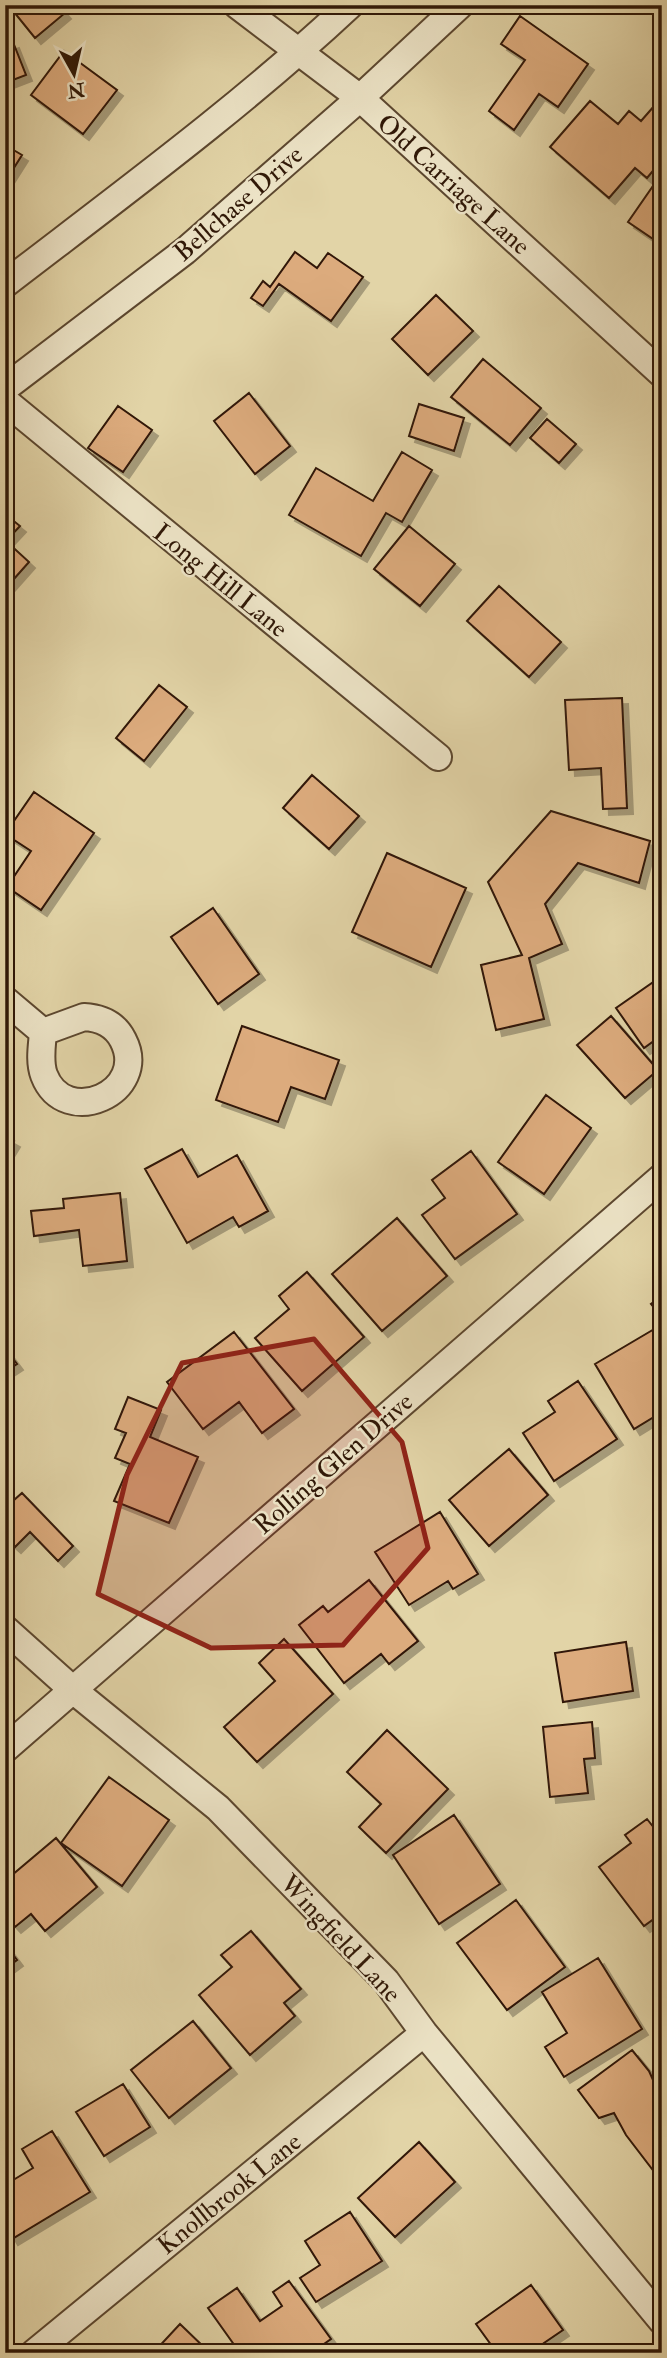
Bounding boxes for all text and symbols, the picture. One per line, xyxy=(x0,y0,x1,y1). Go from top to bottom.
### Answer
north arrow xyxy=(38,38,108,108)
text: N xyxy=(65,77,87,103)
street label: Old Carriage Lane xyxy=(370,107,537,262)
street label: Bellchase Drive xyxy=(168,139,310,269)
street label: Long Hill Lane xyxy=(147,517,294,645)
street label: Rolling Glen Drive xyxy=(248,1386,420,1542)
street label: Wingfield Lane xyxy=(272,1867,408,2009)
street label: Knollbrook Lane xyxy=(151,2126,308,2262)

